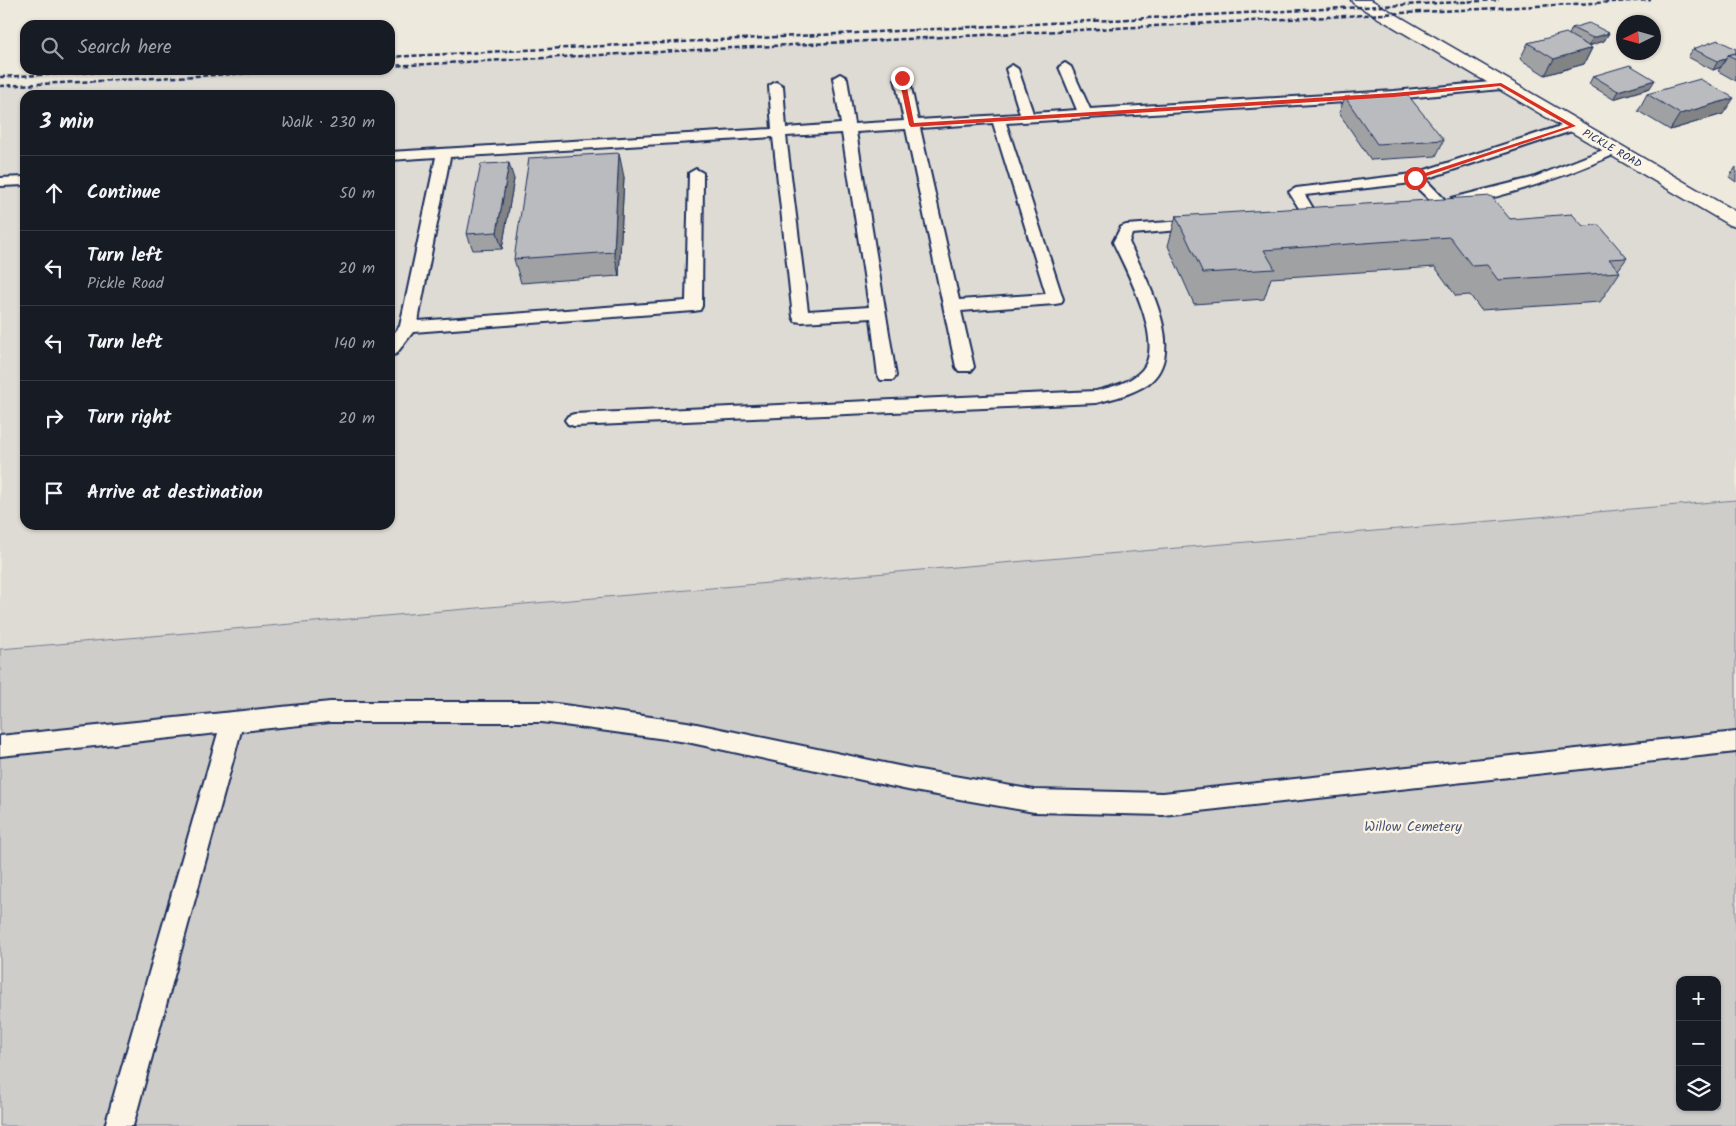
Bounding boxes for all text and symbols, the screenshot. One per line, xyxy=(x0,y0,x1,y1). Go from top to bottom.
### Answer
north arrow xyxy=(1616,15,1661,60)
search box xyxy=(20,20,395,75)
text: Search here xyxy=(78,33,172,63)
icon: search xyxy=(38,34,66,62)
route end xyxy=(891,67,914,90)
text: 3 min xyxy=(40,106,94,139)
text: Walk · 230 m xyxy=(281,110,375,135)
street label: PICKLE ROAD xyxy=(1579,125,1645,173)
route start xyxy=(1404,167,1427,190)
text: Continue xyxy=(87,178,160,208)
icon: ahead xyxy=(40,179,68,207)
text: 50 m xyxy=(339,181,375,206)
text: Turn left xyxy=(87,241,162,271)
icon: left xyxy=(40,254,68,282)
text: 20 m xyxy=(339,256,375,281)
text: Pickle Road xyxy=(87,271,164,296)
text: Turn left xyxy=(87,328,162,358)
icon: left xyxy=(40,329,68,357)
text: 140 m xyxy=(334,331,375,356)
text: Turn right xyxy=(87,403,172,433)
icon: right xyxy=(40,404,68,432)
text: 20 m xyxy=(339,406,375,431)
text: Arrive at destination xyxy=(87,478,263,508)
icon: arrive xyxy=(40,479,68,507)
park label: Willow Cemetery xyxy=(1364,816,1462,838)
map controls xyxy=(1676,976,1721,1111)
button: + xyxy=(1676,976,1721,1021)
button: − xyxy=(1676,1021,1721,1066)
button: layers xyxy=(1676,1066,1721,1111)

